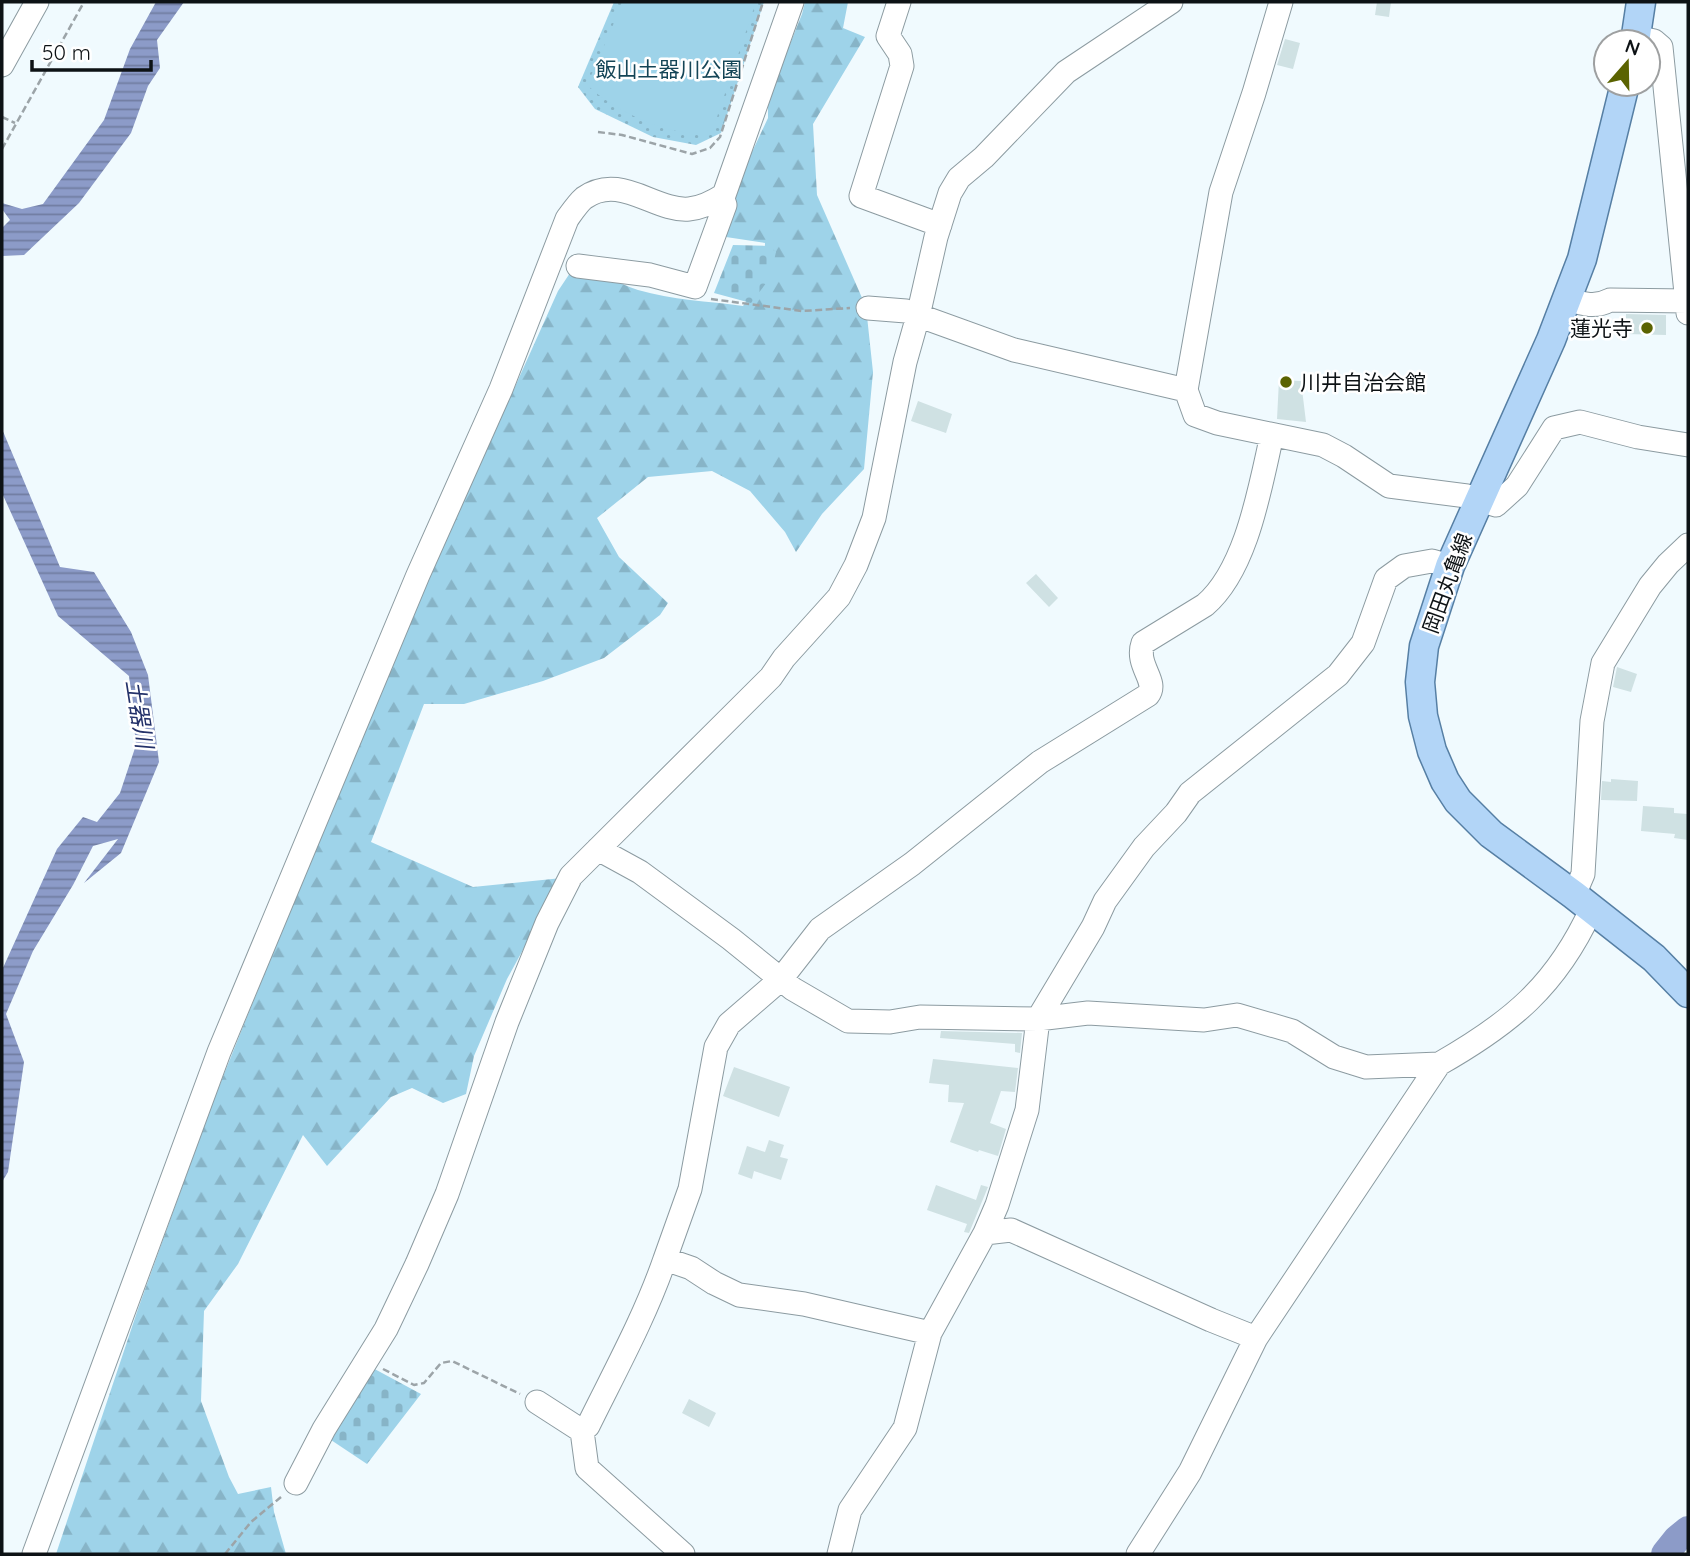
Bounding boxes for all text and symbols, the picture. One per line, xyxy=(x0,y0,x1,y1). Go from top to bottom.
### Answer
scale bar xyxy=(32,28,150,72)
north arrow xyxy=(1592,28,1662,98)
text: N xyxy=(1622,33,1643,61)
text: 50 m xyxy=(42,39,91,65)
park label: 飯山土器川公園 xyxy=(596,56,743,82)
place label: 蓮光寺 xyxy=(1570,315,1633,341)
marker: 蓮光寺 xyxy=(1639,320,1655,336)
place label: 川井自治会館 xyxy=(1300,369,1426,395)
marker: 川井自治会館 xyxy=(1278,374,1294,390)
street label: 岡田丸亀線 xyxy=(1417,529,1477,637)
water label: 土器川 xyxy=(120,678,160,753)

